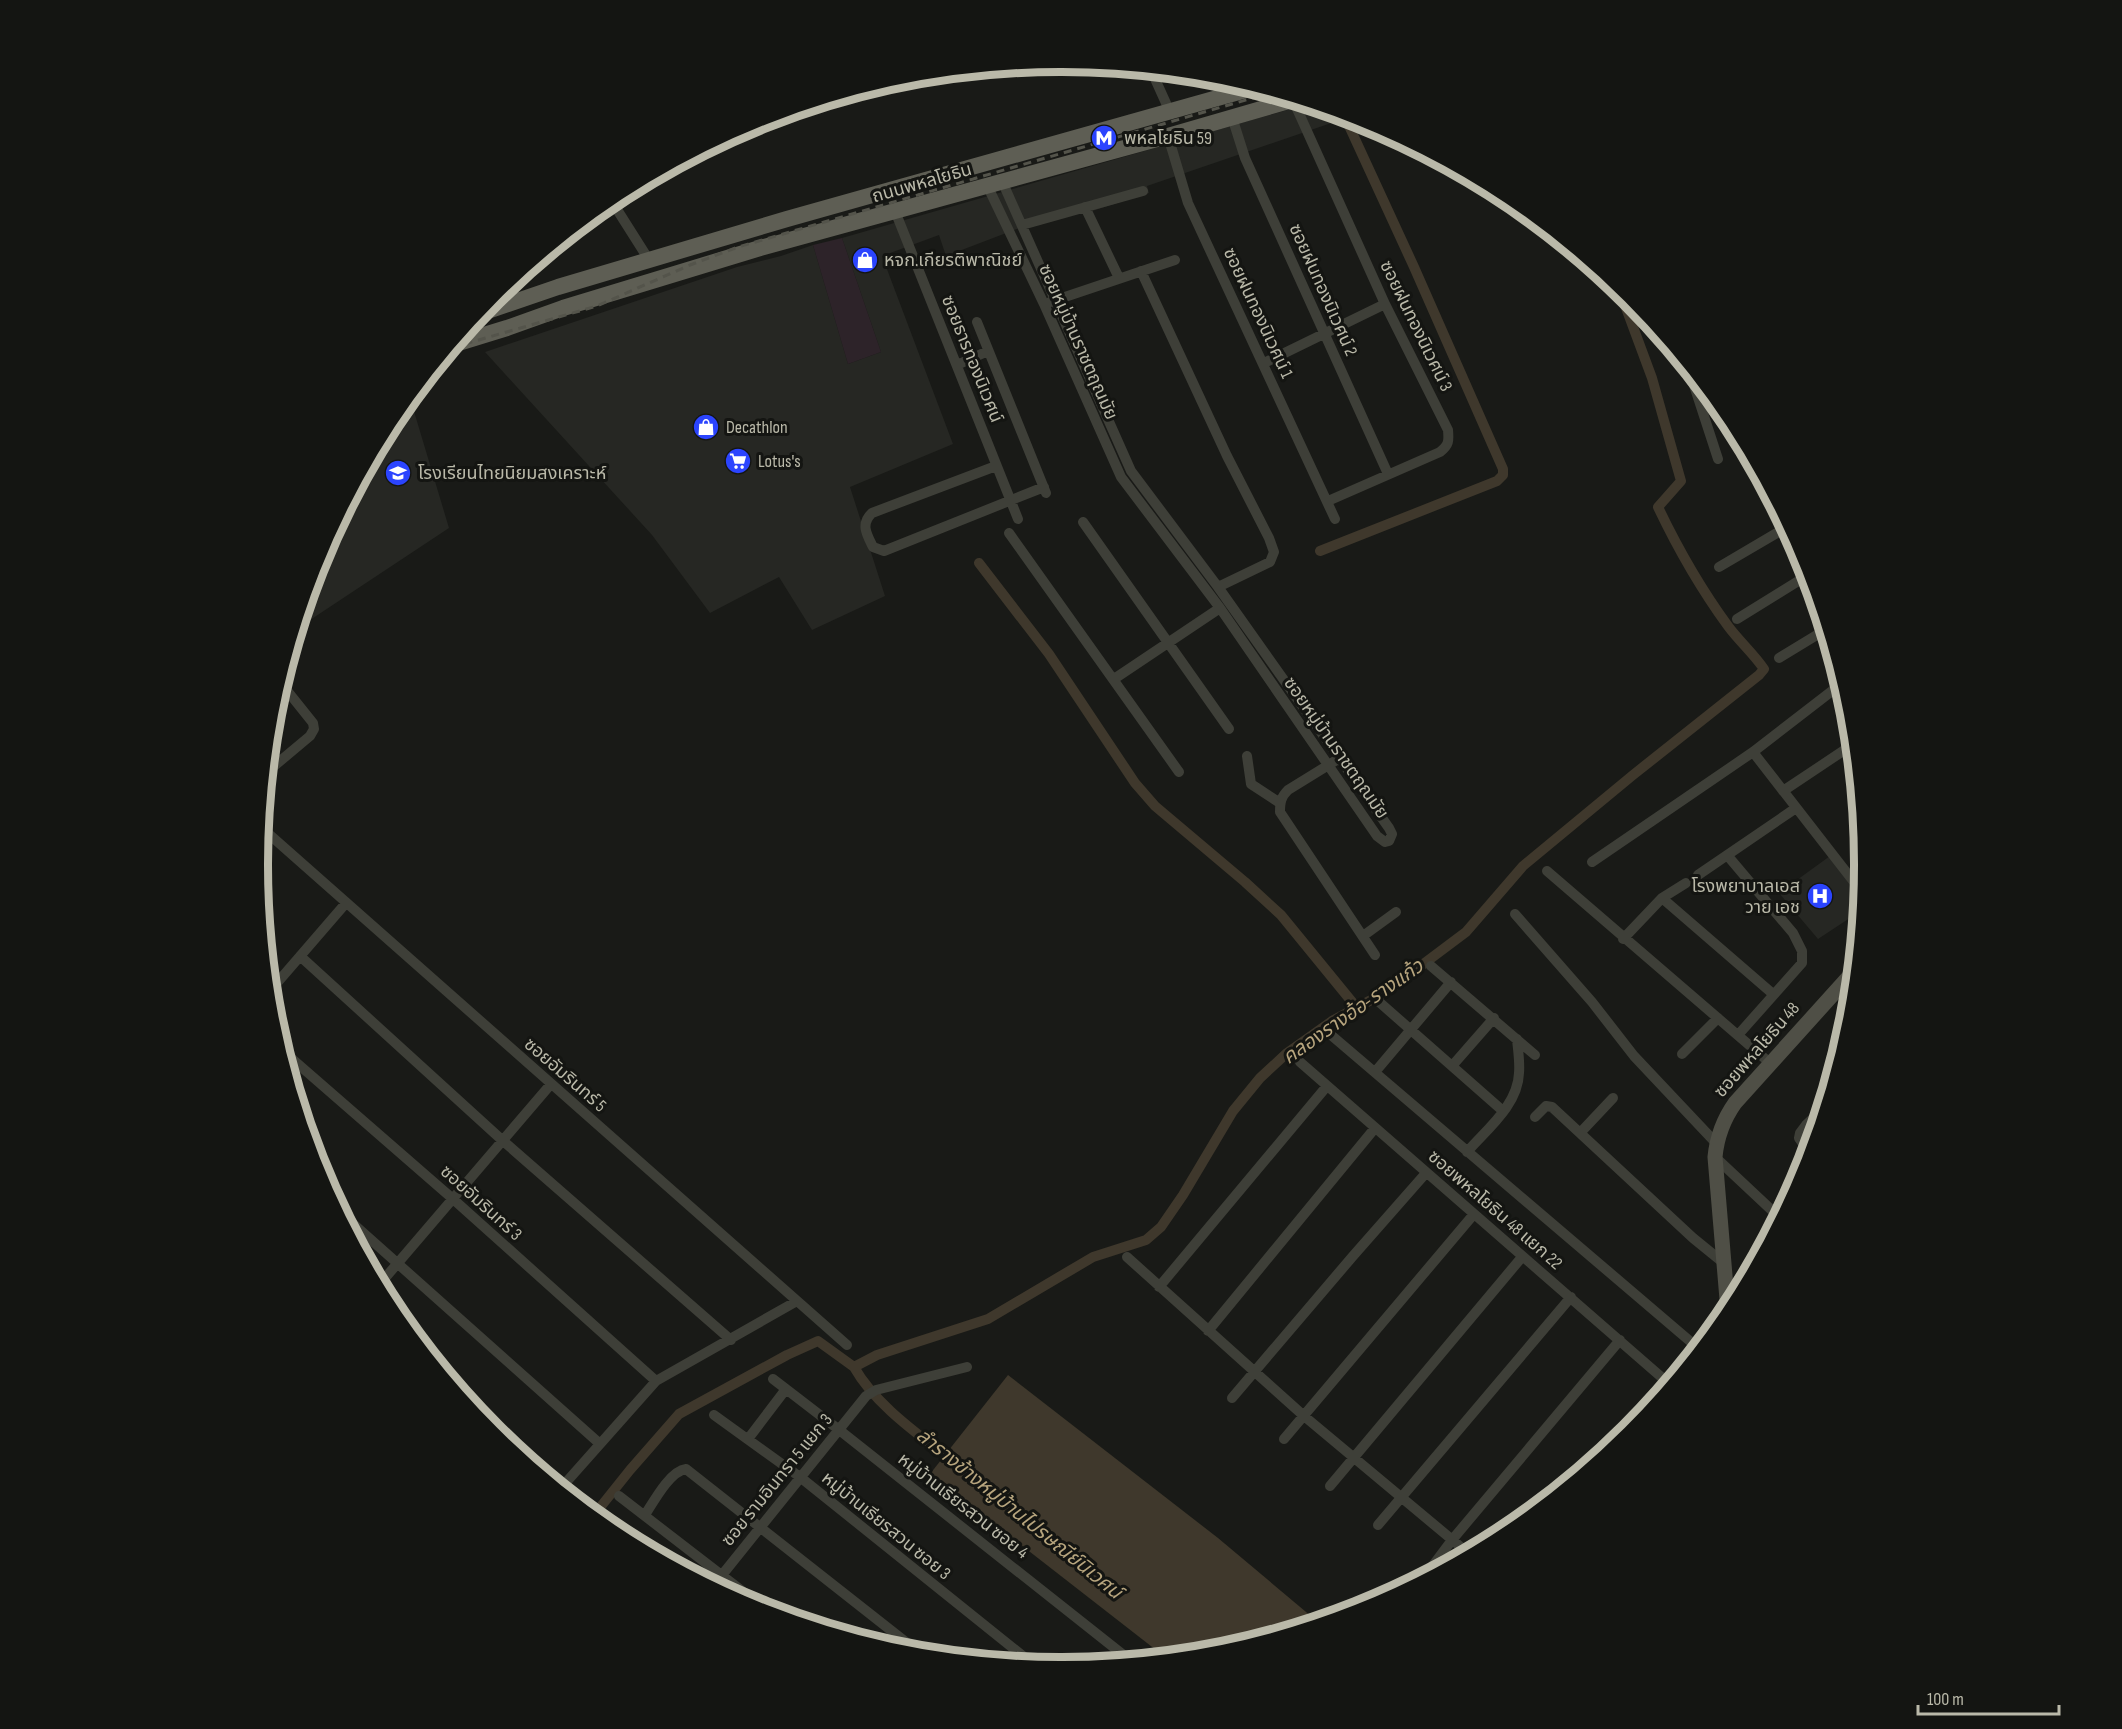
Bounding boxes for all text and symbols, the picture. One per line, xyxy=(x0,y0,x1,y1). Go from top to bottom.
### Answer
metro station icon: พหลโยธิน 59 xyxy=(1089,123,1119,153)
place label: พหลโยธิน 59 xyxy=(1124,128,1212,149)
street label: ถนนพหลโยธิน xyxy=(870,159,974,207)
street label: ซอยฝนทองนิเวศน์ 2 xyxy=(1284,221,1362,359)
shop icon: หจก.เกียรติพาณิชย์ xyxy=(850,245,880,275)
street label: ซอยฝนทองนิเวศน์ 1 xyxy=(1219,245,1298,382)
place label: หจก.เกียรติพาณิชย์ xyxy=(884,250,1022,271)
street label: ซอยฝนทองนิเวศน์ 3 xyxy=(1375,257,1457,395)
street label: ซอยหมู่บ้านราชตฤณมัย xyxy=(1033,261,1122,424)
street label: ซอยธารทองนิเวศน์ xyxy=(937,292,1007,426)
shop icon: Decathlon xyxy=(691,412,721,442)
place label: Decathlon xyxy=(726,417,788,438)
supermarket icon: Lotus's xyxy=(723,446,753,476)
place label: Lotus's xyxy=(758,451,801,472)
school or university icon: โรงเรียนไทยนิยมสงเคราะห์ xyxy=(383,458,413,488)
place label: โรงเรียนไทยนิยมสงเคราะห์ xyxy=(418,463,607,484)
street label: ซอยหมู่บ้านราชตฤณมัย xyxy=(1278,673,1393,824)
place label: โรงพยาบาลเอส วาย เอช xyxy=(1691,876,1800,918)
hospital icon: โรงพยาบาลเอส วาย เอช xyxy=(1805,881,1835,911)
water label: คลองรางอ้อ-รางแก้ว xyxy=(1278,954,1429,1070)
street label: ซอยพหลโยธิน 48 xyxy=(1710,998,1804,1102)
street label: ซอยอัมรินทร์ 5 xyxy=(520,1034,610,1116)
street label: ซอยพหลโยธิน 48 แยก 22 xyxy=(1424,1146,1566,1274)
street label: ซอยอัมรินทร์ 3 xyxy=(436,1161,526,1245)
street label: ซอย รามอินทรา 5 แยก 3 xyxy=(717,1410,837,1550)
water label: ลำรางข้างหมู่บ้านไปรษณีย์นิเวศน์ xyxy=(911,1424,1130,1607)
street label: หมู่บ้านเธียรสวน ซอย 4 xyxy=(893,1449,1033,1564)
street label: หมู่บ้านเธียรสวน ซอย 3 xyxy=(817,1468,955,1585)
scale bar xyxy=(1918,1678,2059,1716)
text: 100 m xyxy=(1927,1689,1964,1710)

